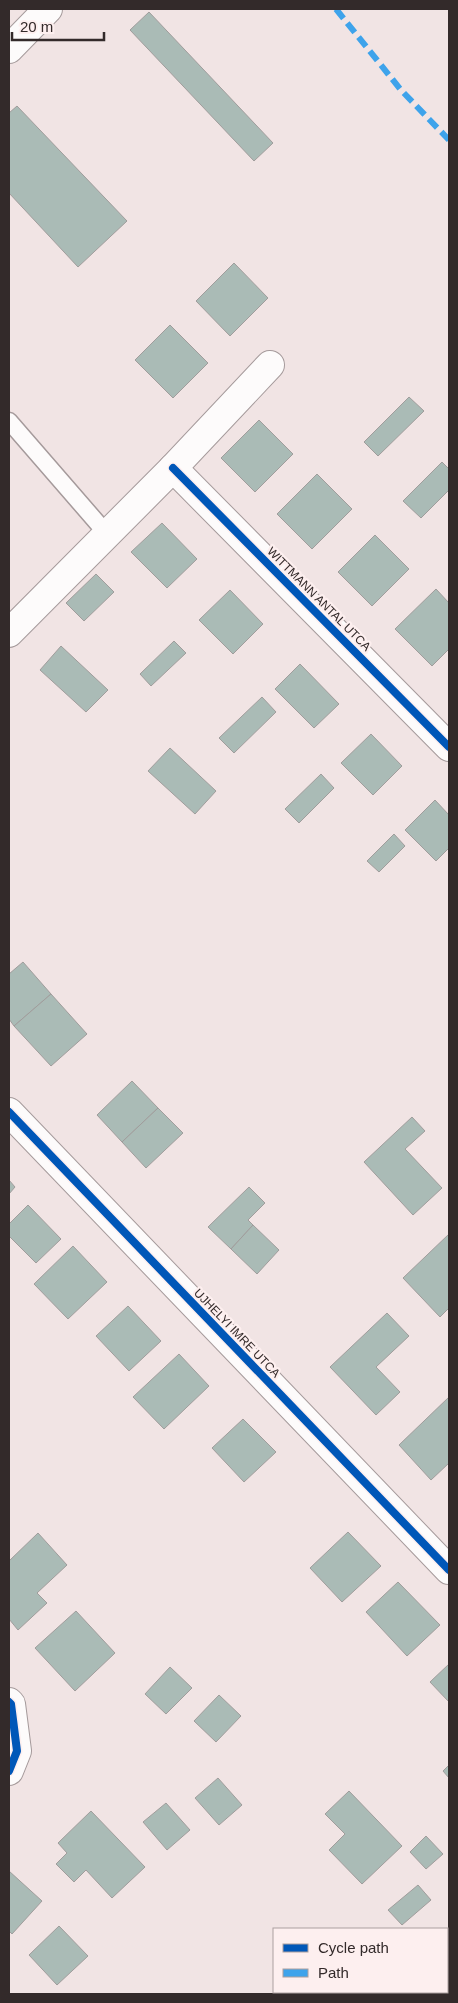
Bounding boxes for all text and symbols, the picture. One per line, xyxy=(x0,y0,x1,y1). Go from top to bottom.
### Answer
scale bar xyxy=(12,10,105,42)
text: 20 m xyxy=(20,18,53,35)
street label: WITTMANN ANTAL UTCA xyxy=(264,544,374,654)
street label: UJHELYI IMRE UTCA xyxy=(191,1286,283,1380)
legend xyxy=(273,1928,448,1993)
text: Cycle path xyxy=(318,1939,389,1956)
text: Path xyxy=(318,1964,349,1981)

